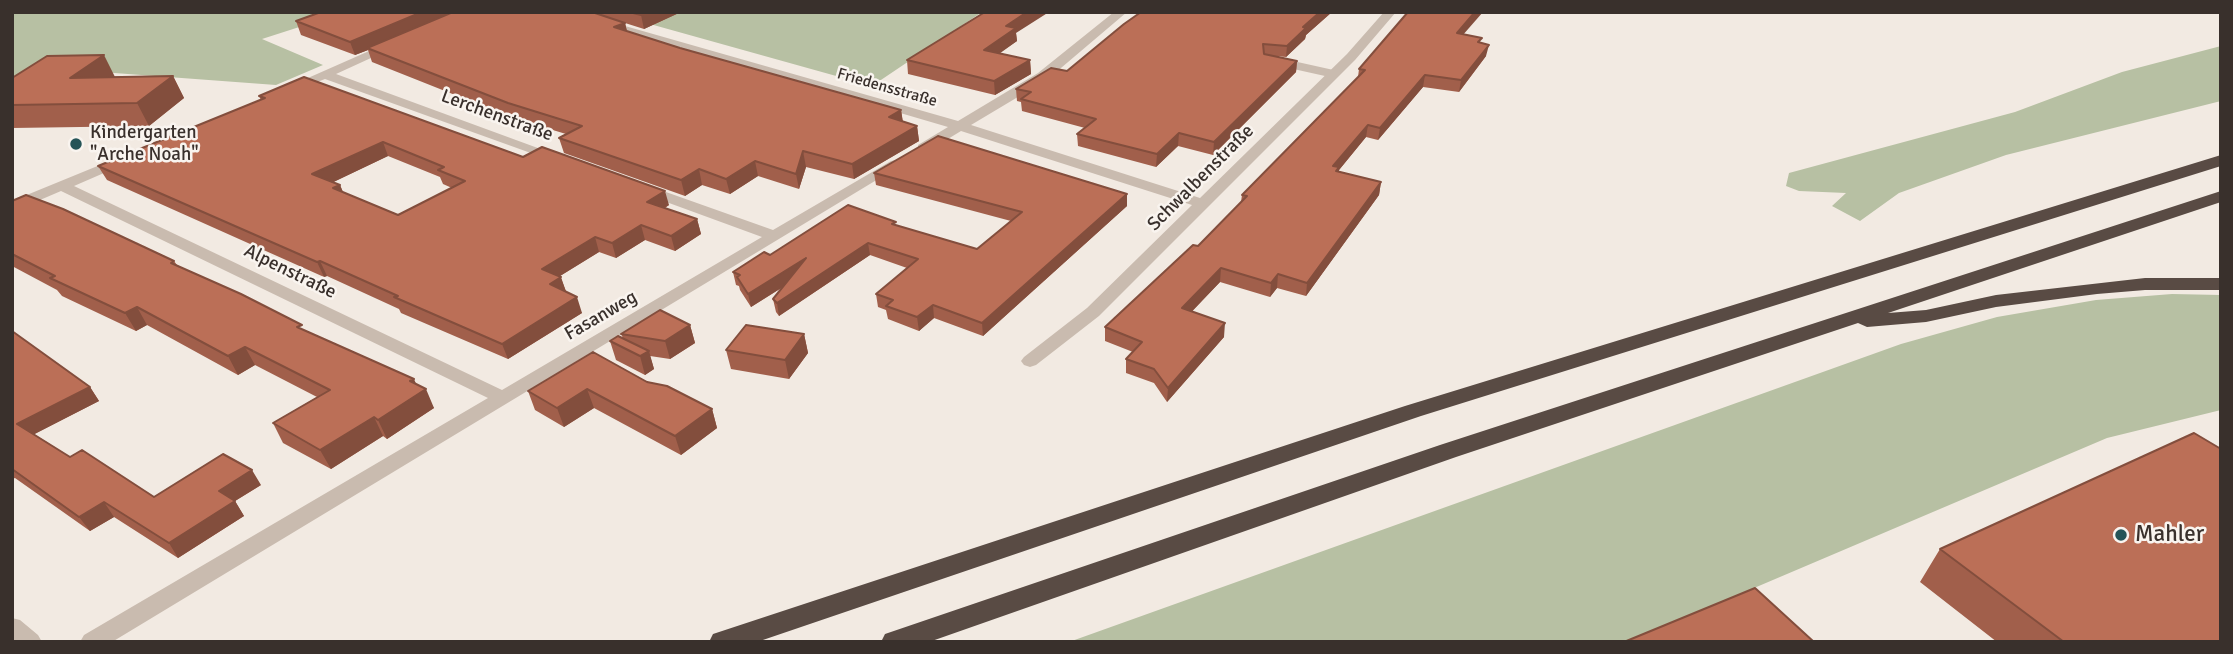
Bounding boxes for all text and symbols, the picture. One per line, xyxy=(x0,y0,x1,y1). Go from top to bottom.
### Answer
street label: Friedensstraße xyxy=(835,65,939,111)
street label: Lerchenstraße xyxy=(438,85,556,147)
street label: Schwalbenstraße xyxy=(1143,120,1259,236)
place label: Kindergarten "Arche Noah" xyxy=(90,122,199,166)
marker: Kindergarten "Arche Noah" xyxy=(68,136,84,152)
street label: Alpenstraße xyxy=(240,240,340,304)
street label: Fasanweg xyxy=(561,286,641,346)
place label: Mahler xyxy=(2135,521,2204,549)
marker: Mahler xyxy=(2113,527,2129,543)

